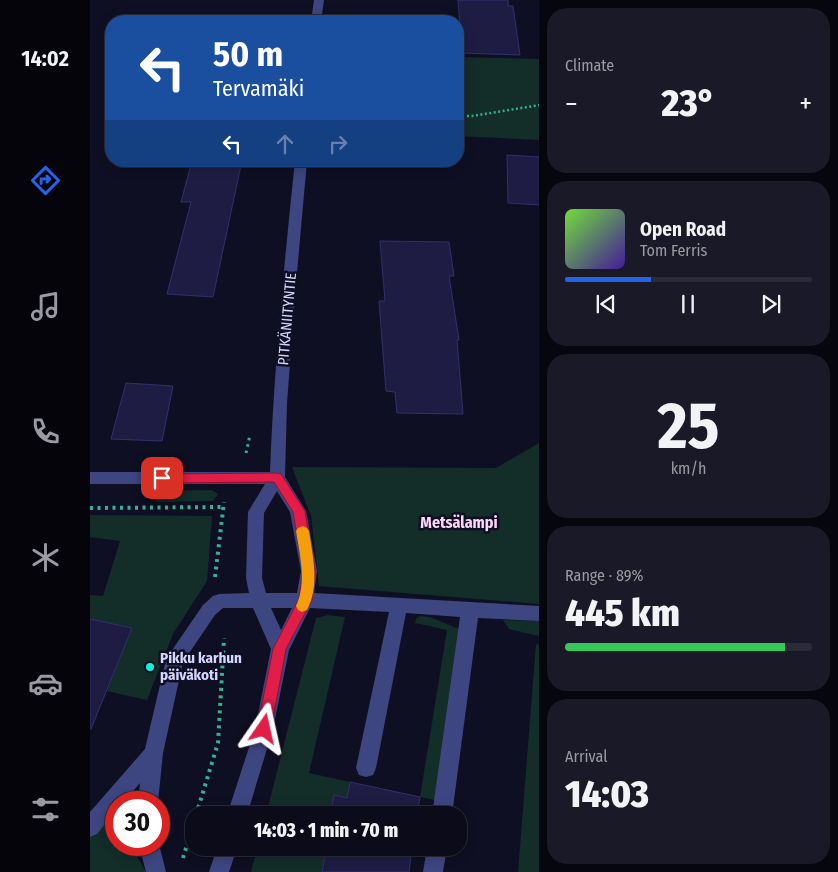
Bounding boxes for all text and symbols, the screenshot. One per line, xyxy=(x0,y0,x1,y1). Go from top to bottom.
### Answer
text: 50 m xyxy=(213,33,283,75)
icon: left xyxy=(130,35,195,100)
text: 14:02 xyxy=(21,45,69,72)
text: Climate xyxy=(565,56,614,75)
text: Tervamäki xyxy=(213,75,304,102)
text: 23° xyxy=(662,80,715,126)
text: − xyxy=(565,87,578,120)
text: + xyxy=(799,87,812,120)
icon: left xyxy=(218,130,246,158)
icon: ahead xyxy=(271,130,299,158)
icon: right xyxy=(324,130,352,158)
icon: directions xyxy=(28,163,63,198)
text: Open Road xyxy=(640,218,726,241)
text: Tom Ferris xyxy=(640,241,707,260)
street label: PITKÄNIITYNTIE xyxy=(274,272,300,366)
icon: music xyxy=(28,289,63,324)
icon: previous xyxy=(592,290,620,318)
icon: pause xyxy=(674,290,702,318)
icon: next xyxy=(757,290,785,318)
text: 25 xyxy=(657,387,720,465)
icon: phone xyxy=(28,414,63,449)
pin xyxy=(141,457,183,499)
text: km/h xyxy=(671,459,706,478)
icon: arrive xyxy=(148,464,176,492)
district label: Metsälampi xyxy=(420,513,498,532)
icon: climate xyxy=(28,540,63,575)
text: Range · 89% xyxy=(565,566,643,585)
text: 445 km xyxy=(565,590,680,636)
place label: Pikku karhun päiväkoti xyxy=(160,649,242,684)
marker: Pikku karhun päiväkoti xyxy=(144,661,156,673)
icon: car xyxy=(28,666,63,701)
position arrow xyxy=(237,702,289,754)
text: Arrival xyxy=(565,747,607,766)
text: 14:03 xyxy=(565,771,649,817)
speed limit sign: 30 xyxy=(105,791,170,856)
icon: filters xyxy=(28,792,63,827)
text: 14:03 · 1 min · 70 m xyxy=(254,819,398,842)

